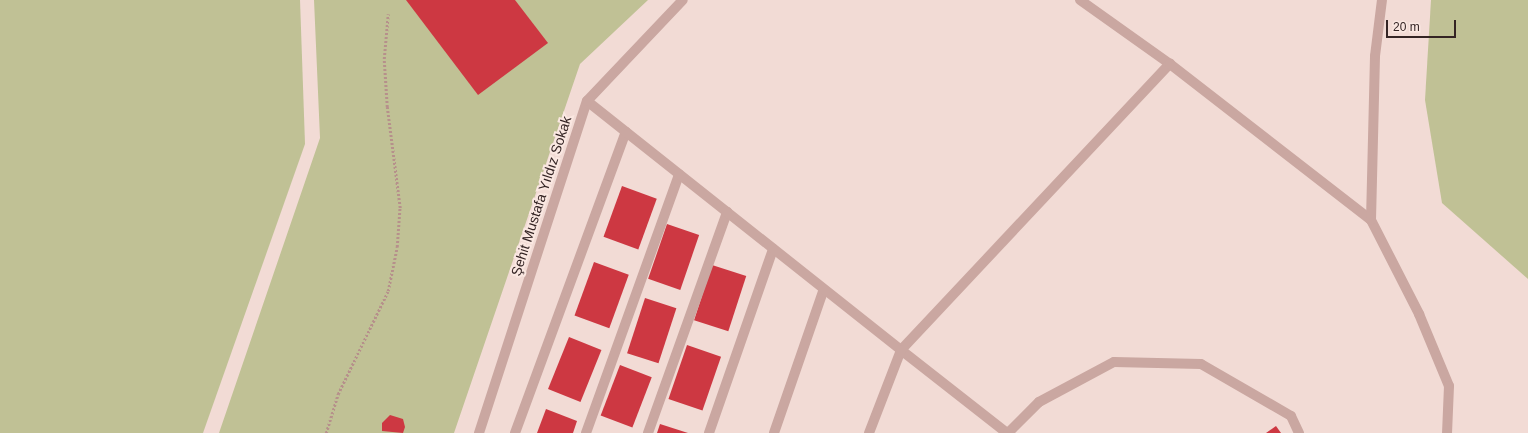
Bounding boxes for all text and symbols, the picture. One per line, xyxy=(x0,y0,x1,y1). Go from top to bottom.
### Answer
scale bar xyxy=(1388,12,1458,38)
text: 20 m xyxy=(1393,20,1420,34)
street label: Şehit Mustafa Yıldız Sokak xyxy=(507,114,575,278)

